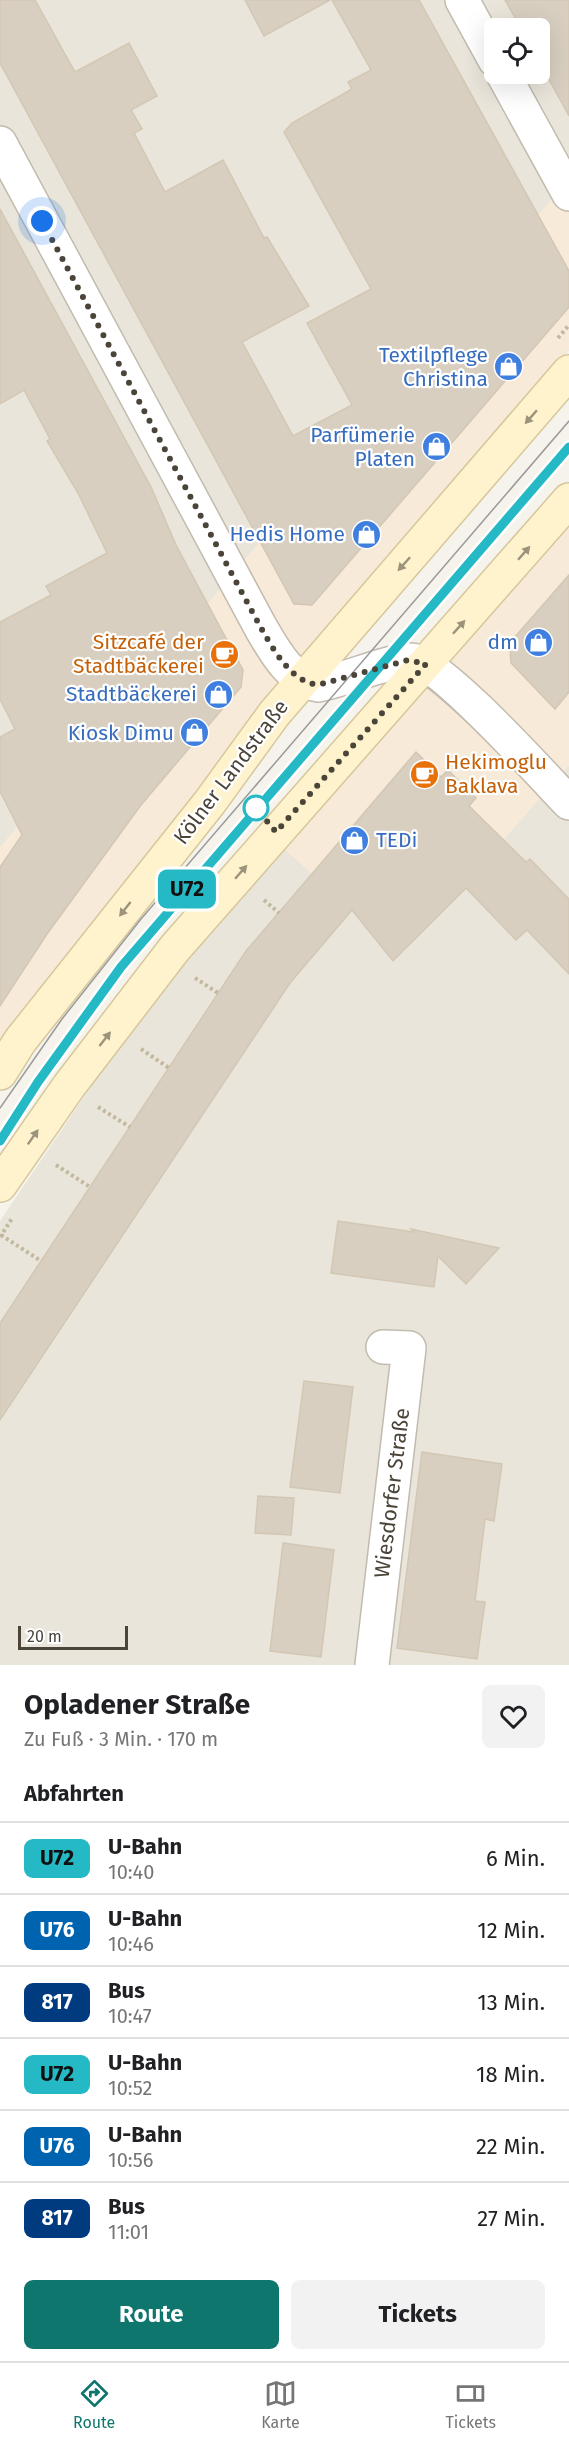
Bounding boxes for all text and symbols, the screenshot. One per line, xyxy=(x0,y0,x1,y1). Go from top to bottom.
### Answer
map controls xyxy=(484,18,550,84)
button: locate xyxy=(484,18,550,84)
your location xyxy=(27,206,57,236)
place label: Textilpflege Christina xyxy=(379,342,488,392)
shop icon: Textilpflege Christina xyxy=(493,351,525,383)
one-way arrow xyxy=(525,409,538,424)
place label: Parfümerie Platen xyxy=(310,422,415,472)
shop icon: Parfümerie Platen xyxy=(420,431,452,463)
shop icon: Hedis Home xyxy=(350,518,382,550)
place label: Hedis Home xyxy=(229,521,345,547)
one-way arrow xyxy=(517,546,530,561)
one-way arrow xyxy=(398,556,411,571)
one-way arrow xyxy=(452,619,466,634)
shop icon: dm xyxy=(523,626,555,658)
place label: Sitzcafé der Stadtbäckerei xyxy=(73,629,204,679)
place label: dm xyxy=(487,629,518,655)
cafe icon: Sitzcafé der Stadtbäckerei xyxy=(209,638,241,670)
shop icon: Stadtbäckerei xyxy=(202,678,234,710)
place label: Stadtbäckerei xyxy=(66,681,197,707)
street label: Kölner Landstraße xyxy=(168,694,294,850)
shop icon: Kiosk Dimu xyxy=(179,717,211,749)
place label: Kiosk Dimu xyxy=(68,720,174,746)
place label: Hekimoglu Baklava xyxy=(445,749,547,799)
cafe icon: Hekimoglu Baklava xyxy=(408,758,440,790)
unlabelled marker xyxy=(243,795,269,821)
shop icon: TEDi xyxy=(339,824,371,856)
place label: TEDi xyxy=(376,827,418,853)
one-way arrow xyxy=(234,865,247,880)
line badge: U72 xyxy=(152,870,222,908)
text: U72 xyxy=(170,876,204,902)
one-way arrow xyxy=(119,901,132,917)
one-way arrow xyxy=(98,1032,110,1047)
one-way arrow xyxy=(27,1130,39,1146)
street label: Wiesdorfer Straße xyxy=(369,1406,415,1580)
scale bar xyxy=(18,1623,128,1650)
text: 20 m xyxy=(27,1627,62,1646)
button: heart xyxy=(482,1685,545,1748)
text: Opladener Straße xyxy=(24,1688,250,1721)
text: Zu Fuß · 3 Min. · 170 m xyxy=(24,1727,218,1751)
text: Abfahrten xyxy=(24,1780,124,1807)
text: U-Bahn xyxy=(108,1833,182,1860)
text: U72 xyxy=(40,1845,74,1871)
text: 6 Min. xyxy=(486,1845,545,1872)
text: 10:40 xyxy=(108,1860,154,1884)
text: U-Bahn xyxy=(108,1905,182,1932)
text: U76 xyxy=(40,1917,74,1943)
text: 12 Min. xyxy=(477,1917,545,1944)
text: 10:46 xyxy=(108,1932,154,1956)
text: Bus xyxy=(108,1977,145,2004)
text: 817 xyxy=(41,1989,73,2015)
text: 13 Min. xyxy=(477,1989,545,2016)
text: 10:47 xyxy=(108,2004,152,2028)
text: U-Bahn xyxy=(108,2049,182,2076)
text: U72 xyxy=(40,2061,74,2087)
text: 18 Min. xyxy=(476,2061,545,2088)
text: 10:52 xyxy=(108,2076,152,2100)
text: U-Bahn xyxy=(108,2121,182,2148)
text: U76 xyxy=(40,2133,74,2159)
text: 22 Min. xyxy=(476,2133,545,2160)
text: 10:56 xyxy=(108,2148,153,2172)
text: Bus xyxy=(108,2193,145,2220)
text: 817 xyxy=(41,2205,73,2231)
text: 27 Min. xyxy=(477,2205,545,2232)
text: 11:01 xyxy=(108,2220,149,2244)
button: Route xyxy=(24,2280,279,2349)
button: Tickets xyxy=(291,2280,545,2349)
tab: Route xyxy=(73,2377,115,2432)
tab: Karte xyxy=(261,2377,300,2432)
tab: Tickets xyxy=(446,2377,496,2432)

